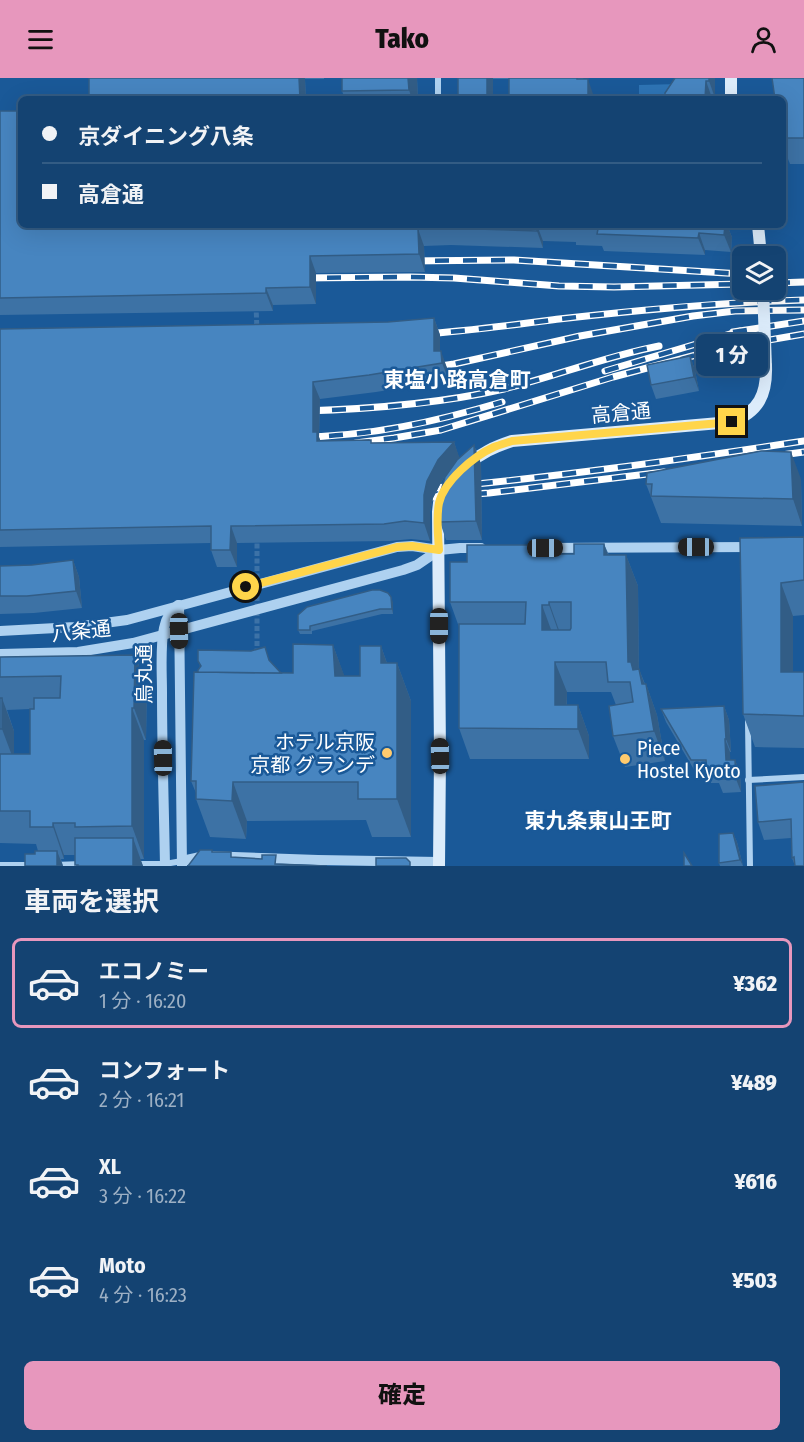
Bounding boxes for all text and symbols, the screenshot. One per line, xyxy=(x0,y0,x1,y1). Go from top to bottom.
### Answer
icon: menu xyxy=(24,23,57,56)
text: Tako xyxy=(375,23,429,55)
icon: person xyxy=(747,23,780,56)
text: 京ダイニング八条 xyxy=(78,123,254,150)
text: 高倉通 xyxy=(78,181,144,208)
map controls xyxy=(732,246,786,300)
button: layers xyxy=(732,246,786,300)
callout: 1 分 xyxy=(696,335,768,377)
text: 1 分 xyxy=(716,343,748,367)
district label: 東塩小路高倉町 xyxy=(384,367,531,393)
street label: 高倉通 xyxy=(590,398,652,428)
route end xyxy=(718,408,745,435)
car xyxy=(678,538,714,556)
car xyxy=(527,539,563,557)
route start xyxy=(232,573,259,600)
car xyxy=(430,608,448,644)
car xyxy=(170,613,188,649)
street label: 八条通 xyxy=(50,616,112,646)
street label: 烏丸通 xyxy=(132,644,156,704)
place label: ホテル京阪 京都 グランデ xyxy=(250,730,375,777)
place label: Piece Hostel Kyoto xyxy=(637,736,741,783)
car xyxy=(431,738,449,774)
car xyxy=(154,740,172,776)
marker: ホテル京阪 京都 グランデ xyxy=(380,746,394,760)
marker: Piece Hostel Kyoto xyxy=(618,752,632,766)
district label: 東九条東山王町 xyxy=(525,808,672,834)
text: 車両を選択 xyxy=(24,886,159,918)
icon: car xyxy=(27,956,81,1010)
text: エコノミー xyxy=(99,958,209,985)
text: ¥362 xyxy=(733,970,777,997)
text: 1 分 · 16:20 xyxy=(99,989,186,1013)
icon: car xyxy=(27,1055,81,1109)
text: コンフォート xyxy=(99,1057,230,1084)
text: ¥489 xyxy=(731,1069,777,1096)
text: 2 分 · 16:21 xyxy=(99,1088,184,1112)
text: XL xyxy=(99,1153,121,1180)
icon: car xyxy=(27,1154,81,1208)
text: ¥616 xyxy=(734,1168,777,1195)
text: 3 分 · 16:22 xyxy=(99,1184,186,1208)
text: Moto xyxy=(99,1252,146,1279)
icon: car xyxy=(27,1253,81,1307)
text: ¥503 xyxy=(732,1267,777,1294)
text: 4 分 · 16:23 xyxy=(99,1283,187,1307)
button: 確定 xyxy=(24,1361,780,1430)

